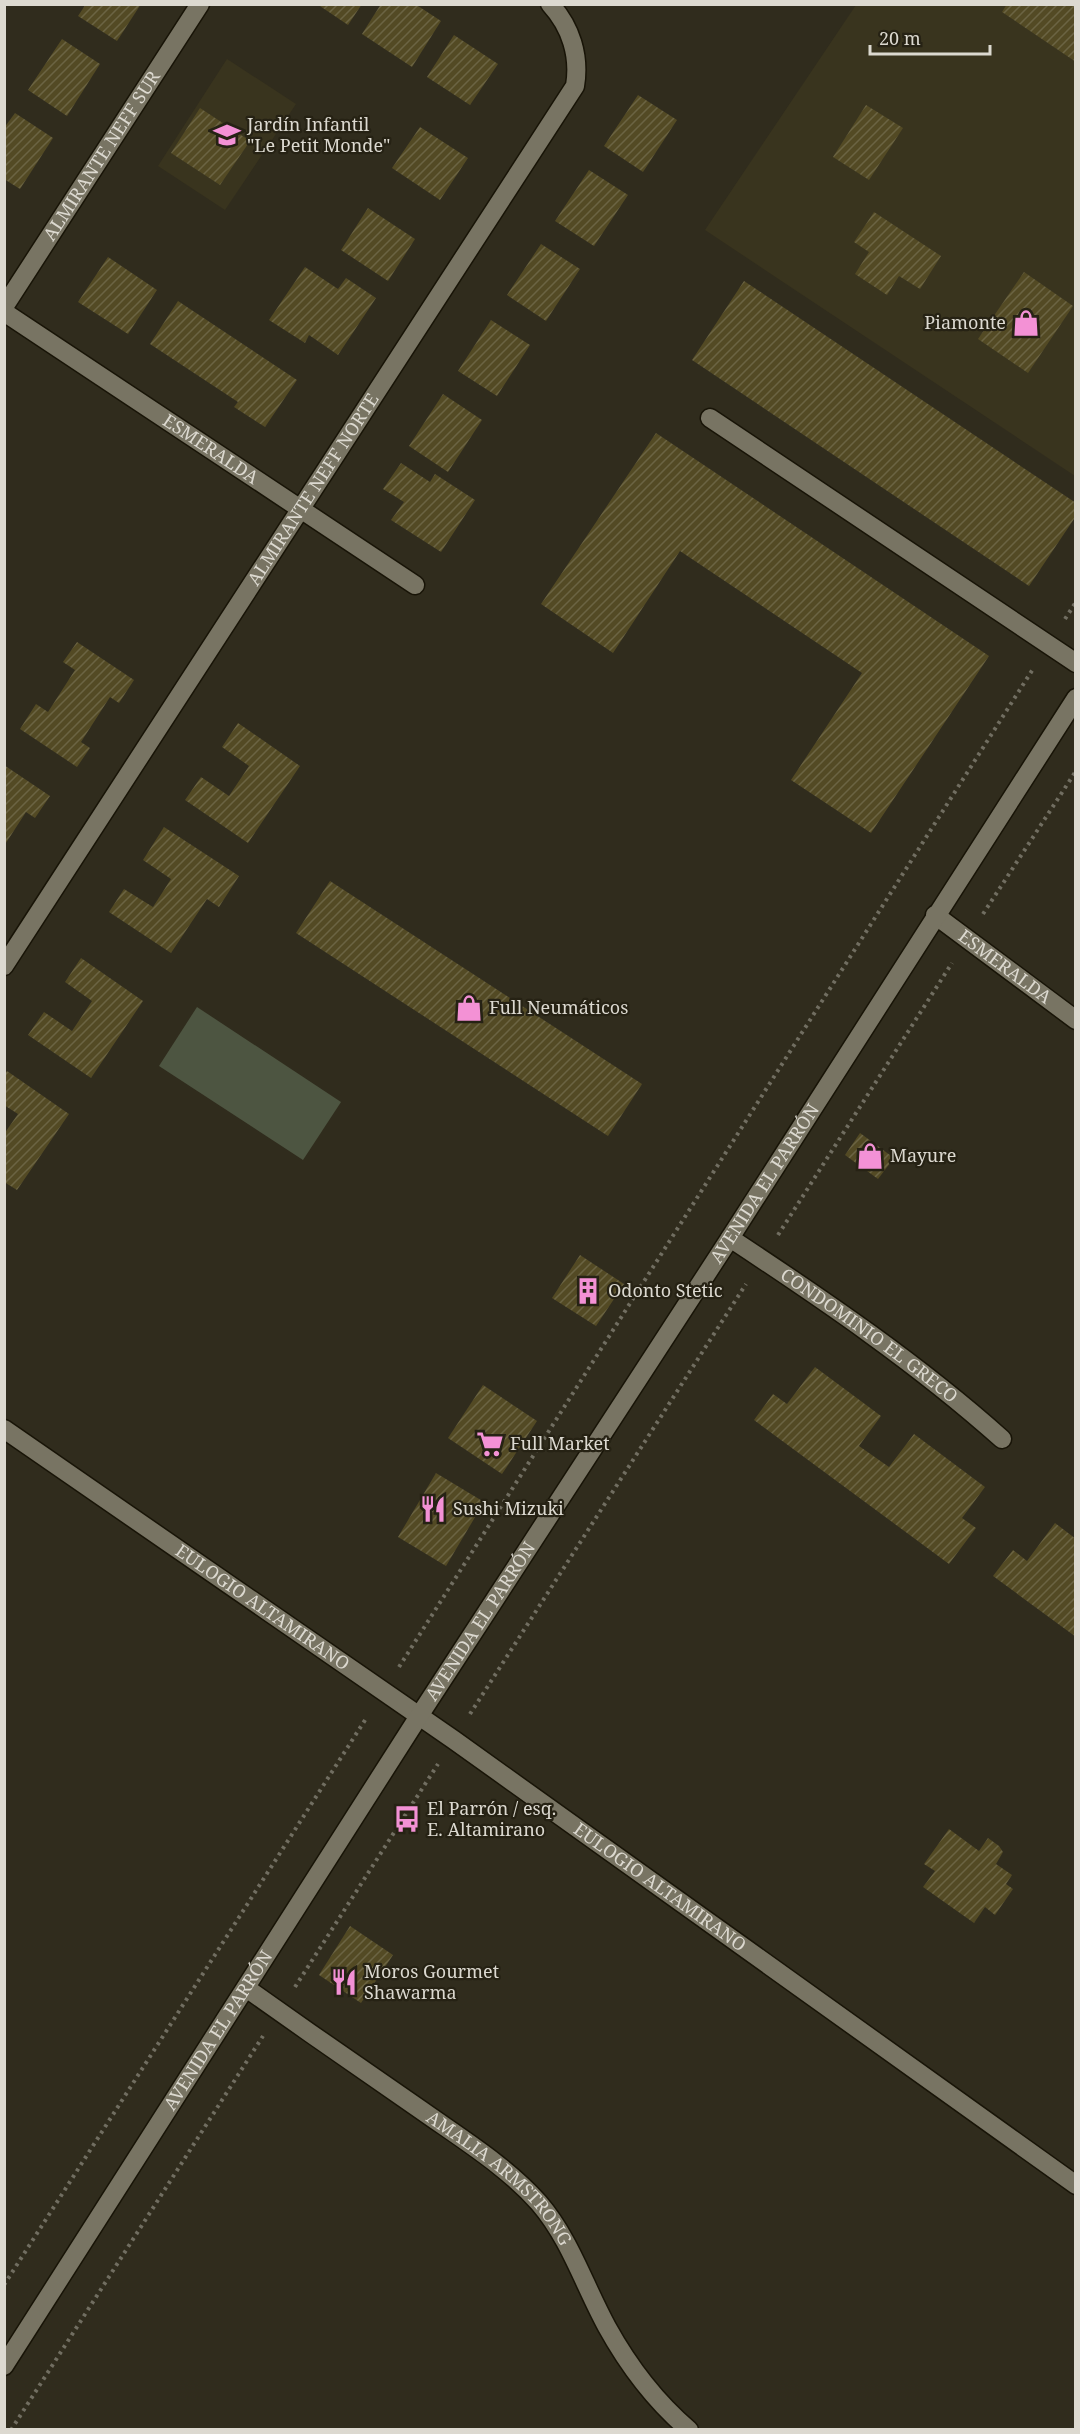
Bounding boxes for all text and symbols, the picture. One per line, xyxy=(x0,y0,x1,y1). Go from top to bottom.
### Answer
scale bar xyxy=(870,18,990,56)
text: 20 m xyxy=(879,26,921,50)
street label: ALMIRANTE NEFF SUR xyxy=(37,66,165,245)
place label: Jardín Infantil "Le Petit Monde" xyxy=(246,112,390,157)
school or university icon: Jardín Infantil "Le Petit Monde" xyxy=(212,120,242,150)
shop icon: Piamonte xyxy=(1011,308,1041,338)
place label: Piamonte xyxy=(924,310,1006,334)
street label: ALMIRANTE NEFF NORTE xyxy=(241,388,383,590)
street label: ESMERALDA xyxy=(159,408,264,489)
street label: ESMERALDA xyxy=(954,924,1057,1009)
shop icon: Full Neumáticos xyxy=(454,993,484,1023)
place label: Full Neumáticos xyxy=(489,995,628,1019)
street label: AVENIDA EL PARRÓN xyxy=(704,1098,824,1268)
shop icon: Mayure xyxy=(855,1141,885,1171)
place label: Mayure xyxy=(890,1143,956,1167)
street label: CONDOMINIO EL GRECO xyxy=(776,1262,963,1408)
building icon: Odonto Stetic xyxy=(573,1276,603,1306)
place label: Odonto Stetic xyxy=(608,1278,723,1302)
supermarket icon: Full Market xyxy=(475,1429,505,1459)
place label: Full Market xyxy=(510,1431,610,1455)
restaurant icon: Sushi Mizuki xyxy=(418,1494,448,1524)
place label: Sushi Mizuki xyxy=(453,1496,564,1520)
street label: AVENIDA EL PARRÓN xyxy=(419,1536,540,1705)
street label: EULOGIO ALTAMIRANO xyxy=(171,1538,355,1675)
place label: El Parrón / esq. E. Altamirano xyxy=(427,1796,556,1841)
bus stop icon: El Parrón / esq. E. Altamirano xyxy=(392,1804,422,1834)
street label: EULOGIO ALTAMIRANO xyxy=(569,1817,751,1956)
street label: AVENIDA EL PARRÓN xyxy=(157,1945,277,2115)
place label: Moros Gourmet Shawarma xyxy=(364,1959,499,2004)
restaurant icon: Moros Gourmet Shawarma xyxy=(329,1967,359,1997)
street label: AMALIA ARMSTRONG xyxy=(422,2105,578,2250)

